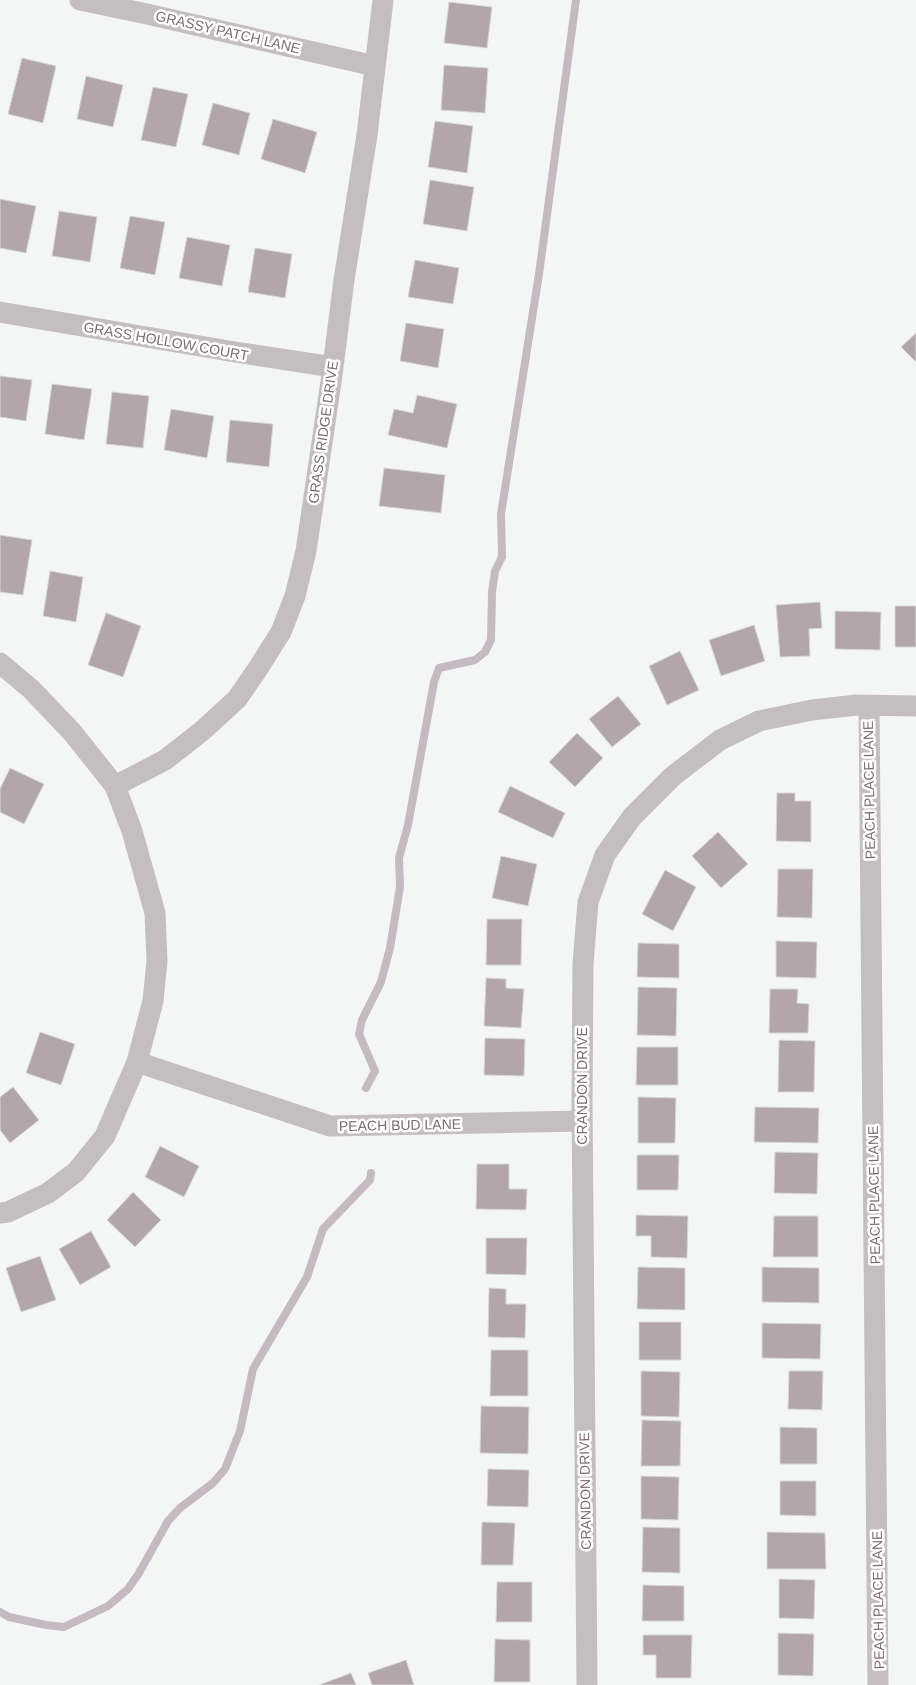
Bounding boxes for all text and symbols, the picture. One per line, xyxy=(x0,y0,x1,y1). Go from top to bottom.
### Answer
street label: GRASSY PATCH LANE xyxy=(154,8,302,56)
street label: GRASS HOLLOW COURT xyxy=(82,319,250,363)
street label: GRASS RIDGE DRIVE xyxy=(305,360,341,504)
street label: PEACH PLACE LANE xyxy=(860,721,878,859)
street label: CRANDON DRIVE xyxy=(574,1027,590,1145)
street label: PEACH BUD LANE xyxy=(339,1116,461,1134)
street label: PEACH PLACE LANE xyxy=(865,1126,883,1264)
street label: CRANDON DRIVE xyxy=(576,1432,594,1550)
street label: PEACH PLACE LANE xyxy=(869,1531,887,1669)

